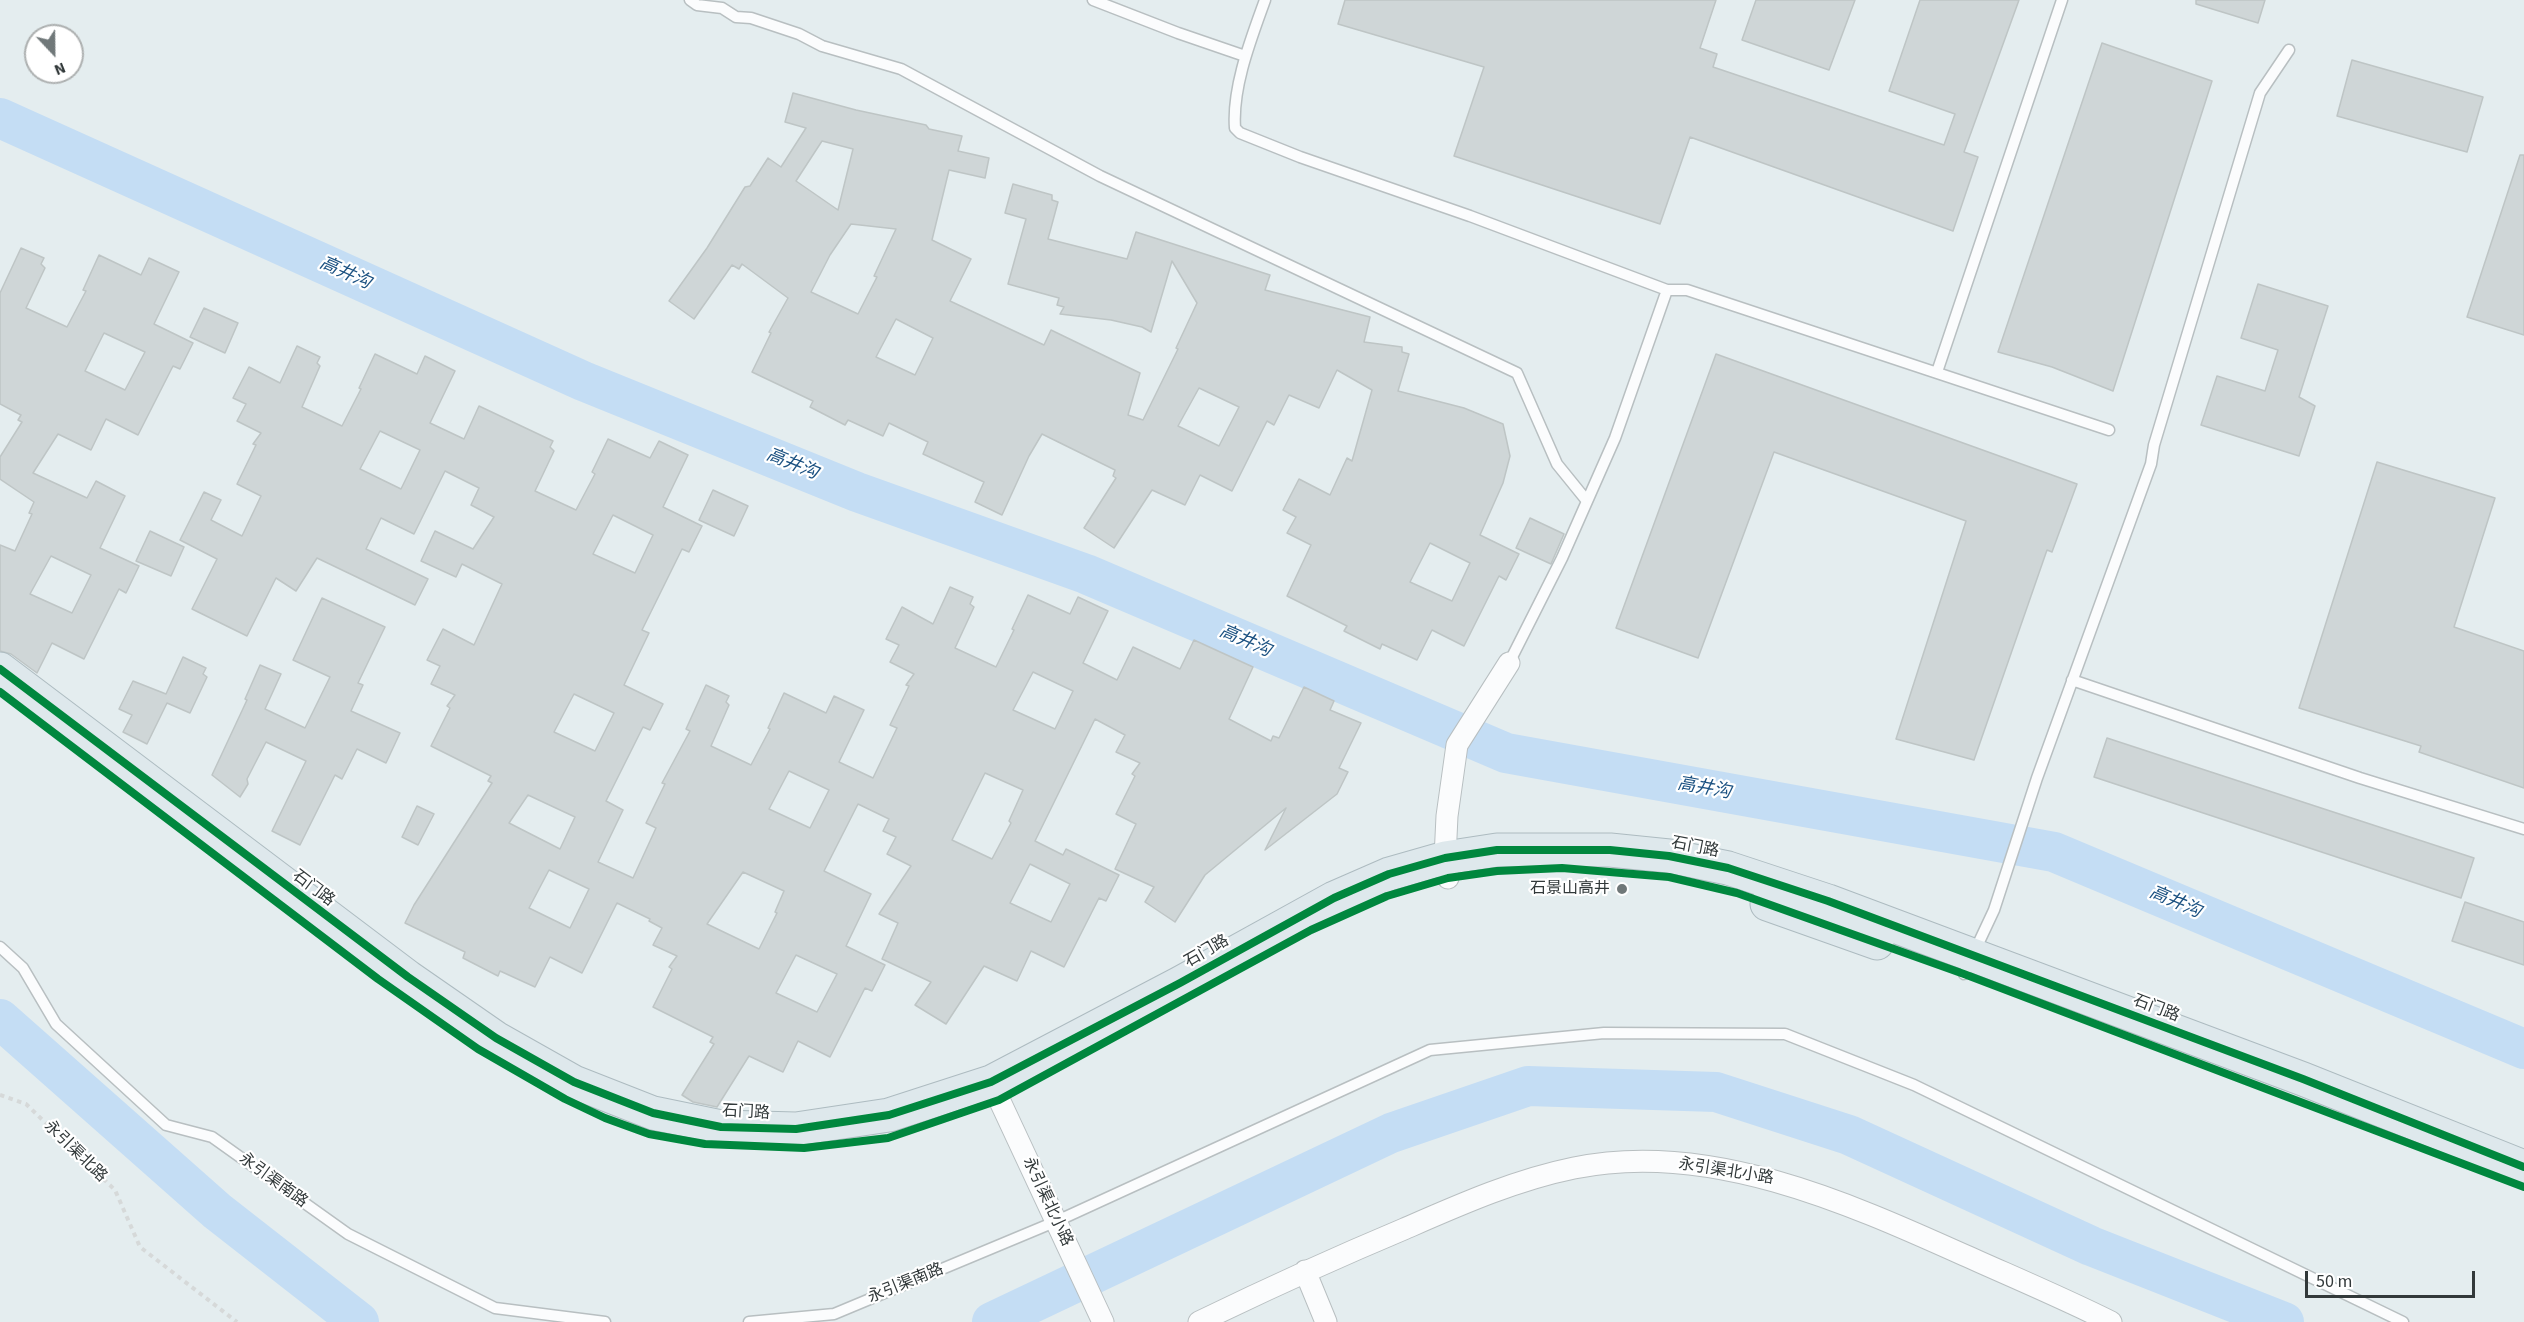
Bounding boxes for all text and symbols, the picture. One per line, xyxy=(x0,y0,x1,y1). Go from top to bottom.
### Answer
north arrow xyxy=(24,24,84,84)
text: N xyxy=(51,57,69,81)
water label: 高井沟 xyxy=(316,253,374,295)
water label: 高井沟 xyxy=(763,445,821,485)
water label: 高井沟 xyxy=(1216,622,1274,662)
water label: 高井沟 xyxy=(1676,774,1732,804)
street label: 石门路 xyxy=(1670,834,1720,862)
street label: 石门路 xyxy=(288,867,338,911)
place label: 石景山高井 xyxy=(1530,879,1610,899)
marker: 石景山高井 xyxy=(1615,882,1629,896)
water label: 高井沟 xyxy=(2146,883,2204,923)
street label: 石门路 xyxy=(1181,932,1233,972)
street label: 石门路 xyxy=(2130,991,2182,1027)
street label: 石门路 xyxy=(722,1102,770,1124)
street label: 永引渠北路 xyxy=(40,1117,110,1187)
street label: 永引渠南路 xyxy=(235,1150,311,1212)
street label: 永引渠北小路 xyxy=(1018,1154,1076,1250)
street label: 永引渠北小路 xyxy=(1677,1155,1775,1189)
scale bar xyxy=(2308,1259,2478,1297)
street label: 永引渠南路 xyxy=(865,1260,947,1308)
text: 50 m xyxy=(2316,1269,2352,1294)

